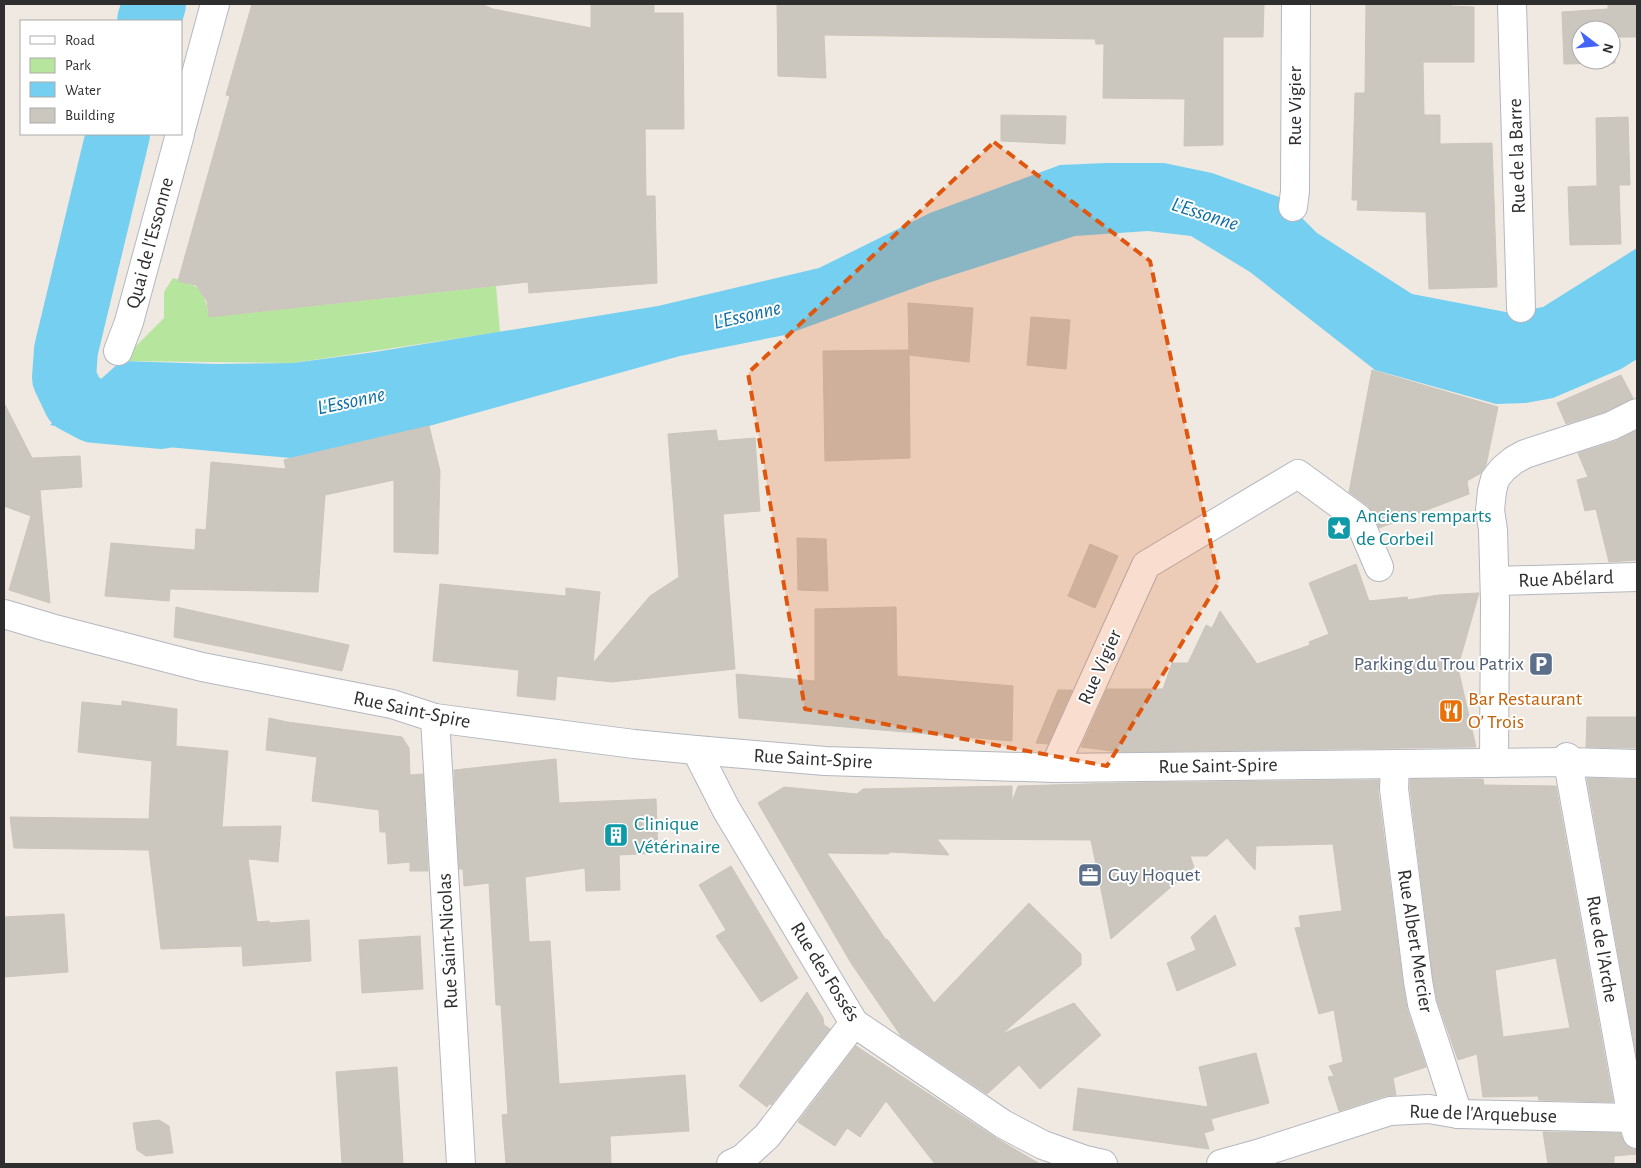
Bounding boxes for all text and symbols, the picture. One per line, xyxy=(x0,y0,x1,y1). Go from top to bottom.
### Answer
legend xyxy=(20,20,182,135)
north arrow xyxy=(1571,20,1621,70)
text: Road xyxy=(65,33,95,48)
text: N xyxy=(1599,42,1616,55)
text: Park xyxy=(65,58,91,73)
street label: Rue Vigier xyxy=(1285,66,1305,146)
text: Water xyxy=(65,83,101,98)
street label: Rue de la Barre xyxy=(1505,98,1529,214)
text: Building xyxy=(65,108,115,123)
street label: Quai de l'Essonne xyxy=(123,175,177,311)
water label: L'Essonne xyxy=(1169,193,1241,235)
water label: L'Essonne xyxy=(711,297,783,333)
water label: L'Essonne xyxy=(315,384,387,418)
place label: Anciens remparts de Corbeil xyxy=(1356,506,1492,549)
place icon: Anciens remparts de Corbeil xyxy=(1326,515,1352,541)
street label: Rue Abélard xyxy=(1518,567,1614,591)
street label: Rue Vigier xyxy=(1075,626,1126,708)
parking icon: Parking du Trou Patrix xyxy=(1528,651,1554,677)
place label: Parking du Trou Patrix xyxy=(1354,654,1524,674)
street label: Rue Saint-Spire xyxy=(352,688,472,732)
place label: Bar Restaurant O’ Trois xyxy=(1468,689,1583,732)
restaurant icon: Bar Restaurant O’ Trois xyxy=(1438,698,1464,724)
street label: Rue Saint-Spire xyxy=(753,746,873,772)
street label: Rue Saint-Spire xyxy=(1158,755,1278,777)
place label: Clinique Vétérinaire xyxy=(634,814,720,857)
building icon: Clinique Vétérinaire xyxy=(603,822,629,848)
office icon: Guy Hoquet xyxy=(1077,862,1103,888)
place label: Guy Hoquet xyxy=(1108,865,1201,885)
street label: Rue Albert Mercier xyxy=(1394,868,1436,1015)
street label: Rue Saint-Nicolas xyxy=(434,873,462,1009)
street label: Rue de l'Arche xyxy=(1583,894,1621,1004)
street label: Rue des Fossés xyxy=(787,919,863,1025)
street label: Rue de l'Arquebuse xyxy=(1409,1101,1557,1127)

